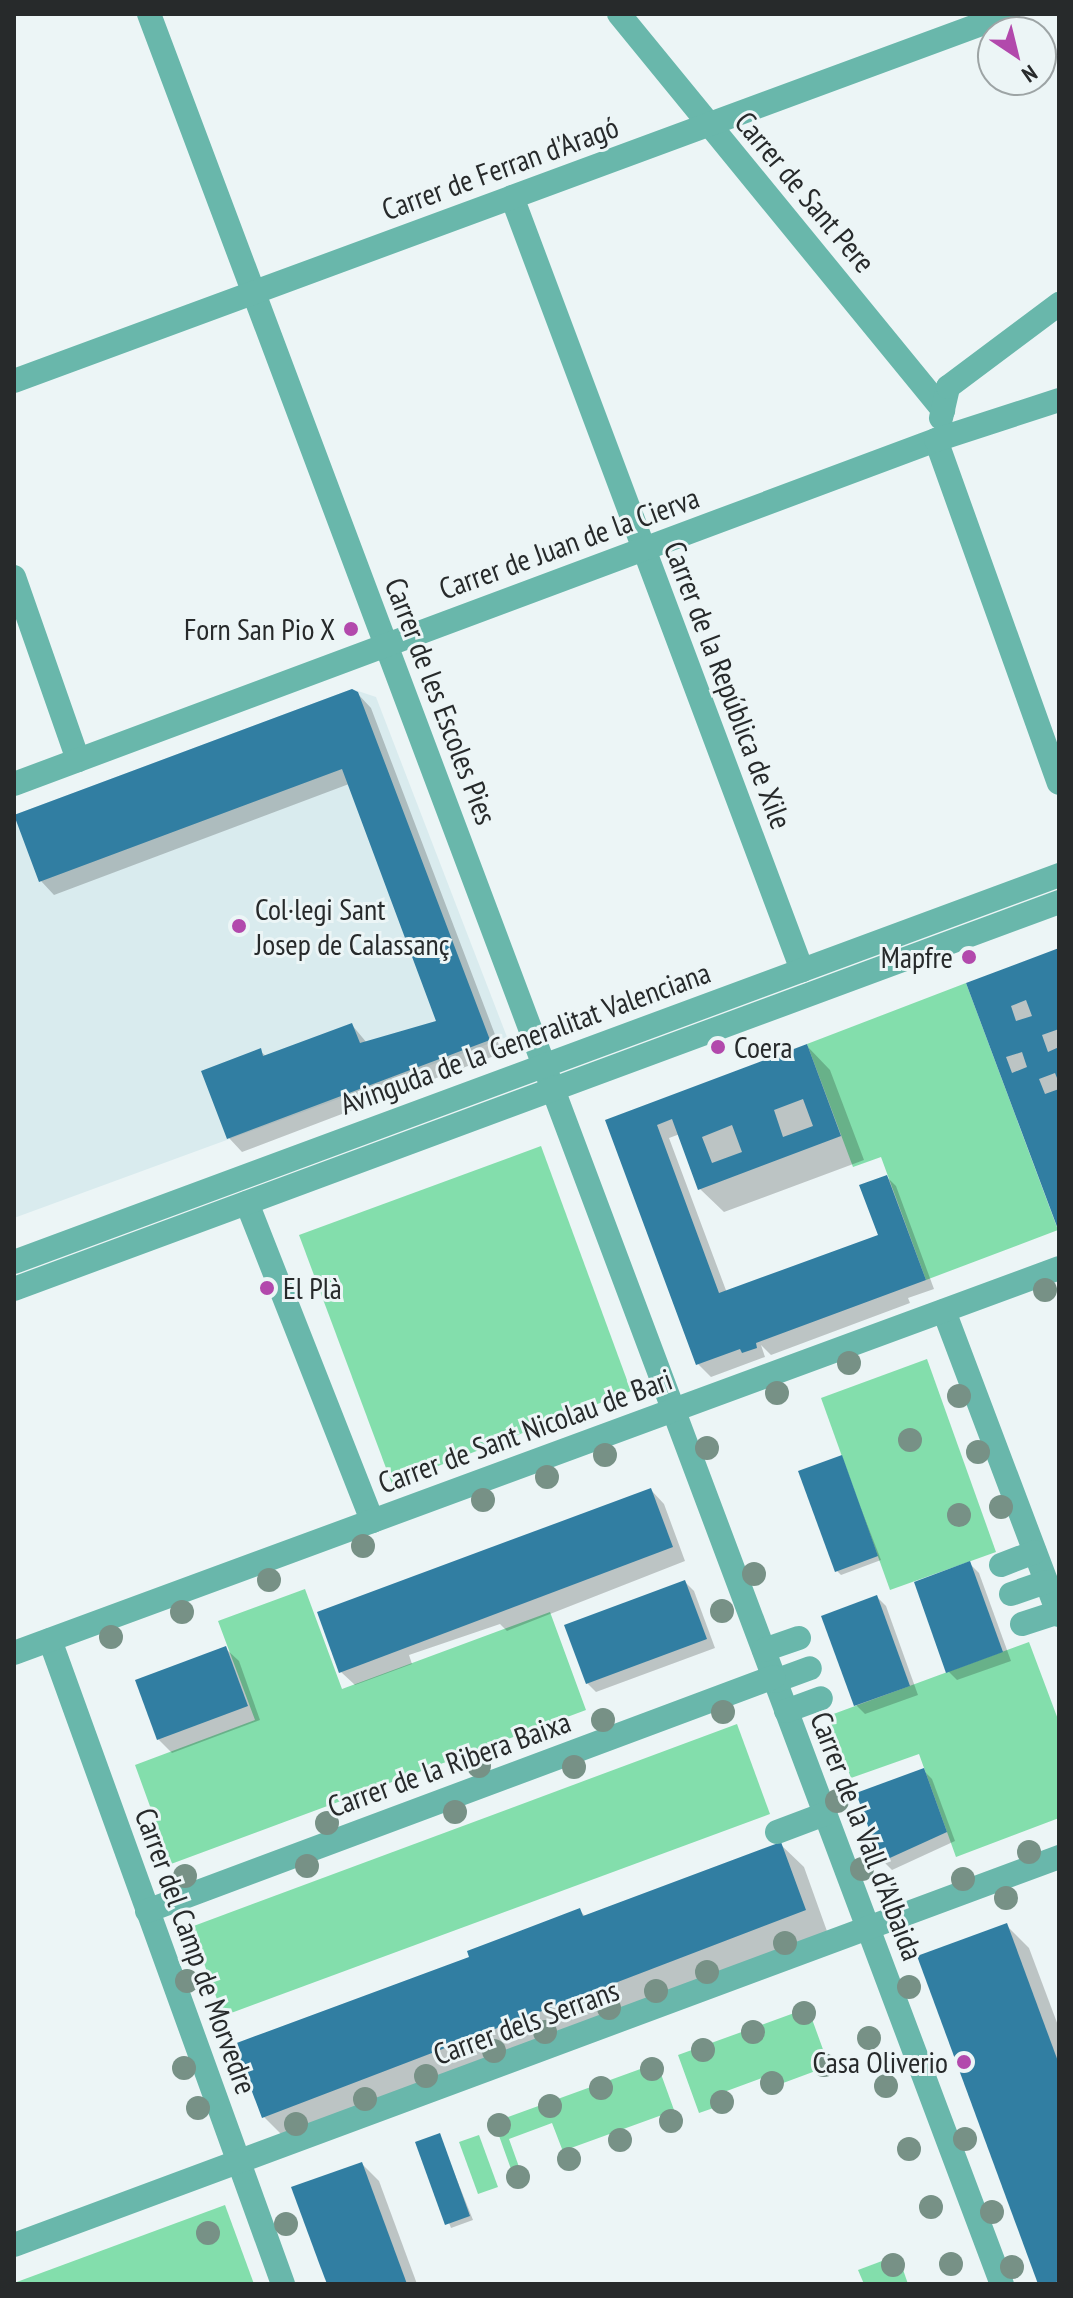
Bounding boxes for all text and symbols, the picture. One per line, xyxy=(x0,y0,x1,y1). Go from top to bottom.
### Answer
north arrow xyxy=(977,16,1057,96)
text: N xyxy=(1017,59,1043,89)
street label: Carrer de Sant Pere xyxy=(727,104,883,280)
street label: Carrer de Ferran d'Aragó xyxy=(377,108,623,228)
street label: Carrer de Juan de la Cierva xyxy=(434,479,704,607)
street label: Carrer de la República de Xile xyxy=(656,536,800,834)
street label: Carrer de les Escoles Pies xyxy=(377,573,505,829)
place label: Forn San Pio X xyxy=(183,611,335,647)
marker: Forn San Pio X xyxy=(342,620,360,638)
place label: Col·legi Sant Josep de Calassanç xyxy=(255,891,449,962)
marker: Col·legi Sant Josep de Calassanç xyxy=(230,917,248,935)
place label: Mapfre xyxy=(881,939,953,975)
marker: Mapfre xyxy=(960,948,978,966)
street label: Avinguda de la Generalitat Valenciana xyxy=(335,954,715,1122)
place label: Coera xyxy=(734,1029,792,1065)
marker: Coera xyxy=(709,1038,727,1056)
place label: El Plà xyxy=(283,1270,342,1306)
marker: El Plà xyxy=(258,1279,276,1297)
street label: Carrer de Sant Nicolau de Bari xyxy=(373,1361,677,1501)
street label: Carrer de la Ribera Baixa xyxy=(323,1703,575,1825)
street label: Carrer de la Vall d'Albaida xyxy=(803,1706,931,1966)
street label: Carrer del Camp de Morvedre xyxy=(128,1803,264,2099)
street label: Carrer dels Serrans xyxy=(428,1972,624,2072)
place label: Casa Oliverio xyxy=(812,2044,948,2080)
marker: Casa Oliverio xyxy=(955,2053,973,2071)

